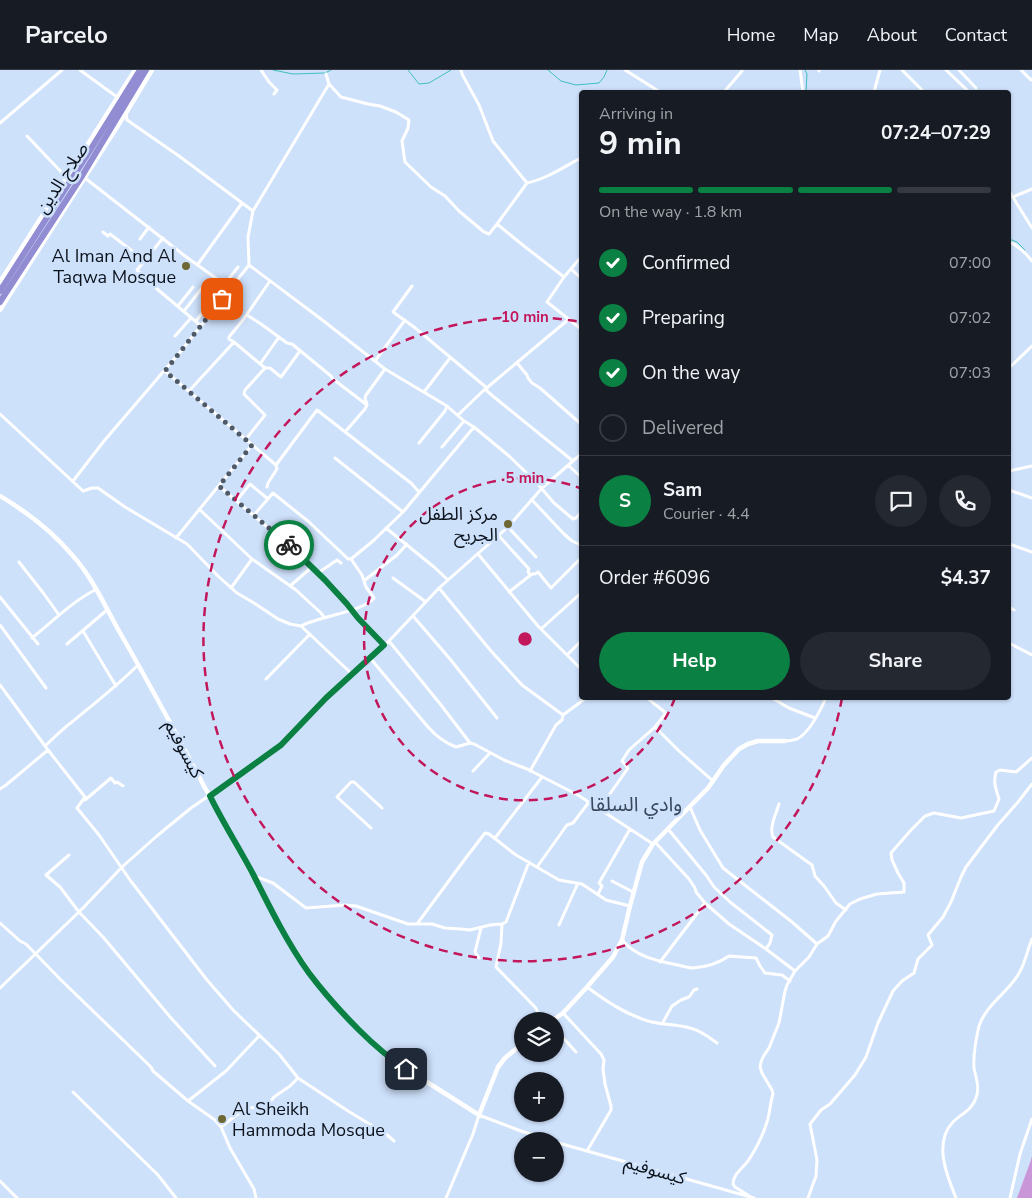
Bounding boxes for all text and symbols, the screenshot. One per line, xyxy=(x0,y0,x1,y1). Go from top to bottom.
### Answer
text: Parcelo xyxy=(25,19,108,51)
text: Home xyxy=(727,23,775,47)
text: Map xyxy=(803,23,839,47)
text: About xyxy=(867,23,917,47)
text: Contact xyxy=(945,23,1007,47)
text: Arriving in xyxy=(599,103,673,125)
text: 07:24–07:29 xyxy=(881,120,991,146)
text: 9 min xyxy=(599,122,682,165)
street label: صلاح الدين xyxy=(30,138,95,219)
text: On the way · 1.8 km xyxy=(599,201,742,223)
place label: Al Iman And Al Taqwa Mosque xyxy=(52,244,177,289)
icon: check xyxy=(599,249,627,277)
text: Confirmed xyxy=(642,250,730,276)
text: 07:00 xyxy=(949,252,991,274)
marker: Al Iman And Al Taqwa Mosque xyxy=(180,260,192,272)
pin xyxy=(201,278,243,320)
icon: bag xyxy=(208,285,236,313)
icon: check xyxy=(599,304,627,332)
text: Preparing xyxy=(642,305,725,331)
text: 10 min xyxy=(501,307,549,327)
text: 07:02 xyxy=(949,307,991,329)
icon: check xyxy=(599,359,627,387)
text: On the way xyxy=(642,360,740,386)
text: 07:03 xyxy=(949,362,991,384)
text: Delivered xyxy=(642,415,724,441)
text: 5 min xyxy=(506,468,544,488)
button: chat xyxy=(875,475,927,527)
button: phone xyxy=(939,475,991,527)
text: Sam xyxy=(663,477,702,503)
text: S xyxy=(619,488,631,514)
place label: مركز الطفل الجريح xyxy=(419,502,498,548)
text: Courier · 4.4 xyxy=(663,503,749,525)
marker: مركز الطفل الجريح xyxy=(502,518,514,530)
courier xyxy=(264,520,314,570)
icon: bike xyxy=(275,531,303,559)
text: Order #6096 xyxy=(599,565,710,591)
text: $4.37 xyxy=(941,565,991,591)
centre of rings xyxy=(516,630,534,648)
button: Help xyxy=(599,632,790,690)
button: Share xyxy=(800,632,991,690)
street label: كيسوفيم xyxy=(158,716,210,783)
district label: وادي السلقا xyxy=(590,791,682,819)
map controls xyxy=(514,1012,564,1182)
button: layers xyxy=(514,1012,564,1062)
pin xyxy=(385,1048,427,1090)
icon: home xyxy=(392,1055,420,1083)
button: + xyxy=(514,1072,564,1122)
place label: Al Sheikh Hammoda Mosque xyxy=(232,1097,385,1142)
marker: Al Sheikh Hammoda Mosque xyxy=(216,1113,228,1125)
button: − xyxy=(514,1132,564,1182)
street label: كيسوفيم xyxy=(621,1150,689,1191)

